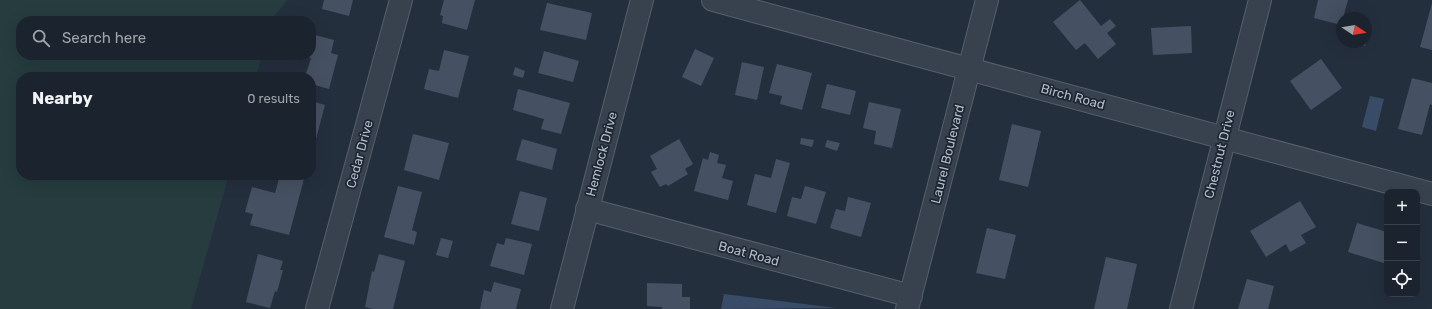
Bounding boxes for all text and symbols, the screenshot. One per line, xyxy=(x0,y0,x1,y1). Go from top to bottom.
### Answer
north arrow xyxy=(1336,12,1372,48)
search box xyxy=(16,16,316,60)
icon: search xyxy=(30,27,52,49)
text: Search here xyxy=(62,29,146,47)
street label: Birch Road xyxy=(1039,81,1107,112)
text: Nearby xyxy=(32,88,93,108)
text: 0 results xyxy=(247,91,300,106)
street label: Laurel Boulevard xyxy=(928,103,967,205)
street label: Chestnut Drive xyxy=(1201,108,1238,200)
street label: Hemlock Drive xyxy=(583,110,620,198)
street label: Cedar Drive xyxy=(343,118,376,190)
map controls xyxy=(1384,189,1420,297)
button: + xyxy=(1384,189,1420,225)
button: − xyxy=(1384,225,1420,261)
street label: Boat Road xyxy=(717,238,781,269)
button: locate xyxy=(1384,261,1420,297)

